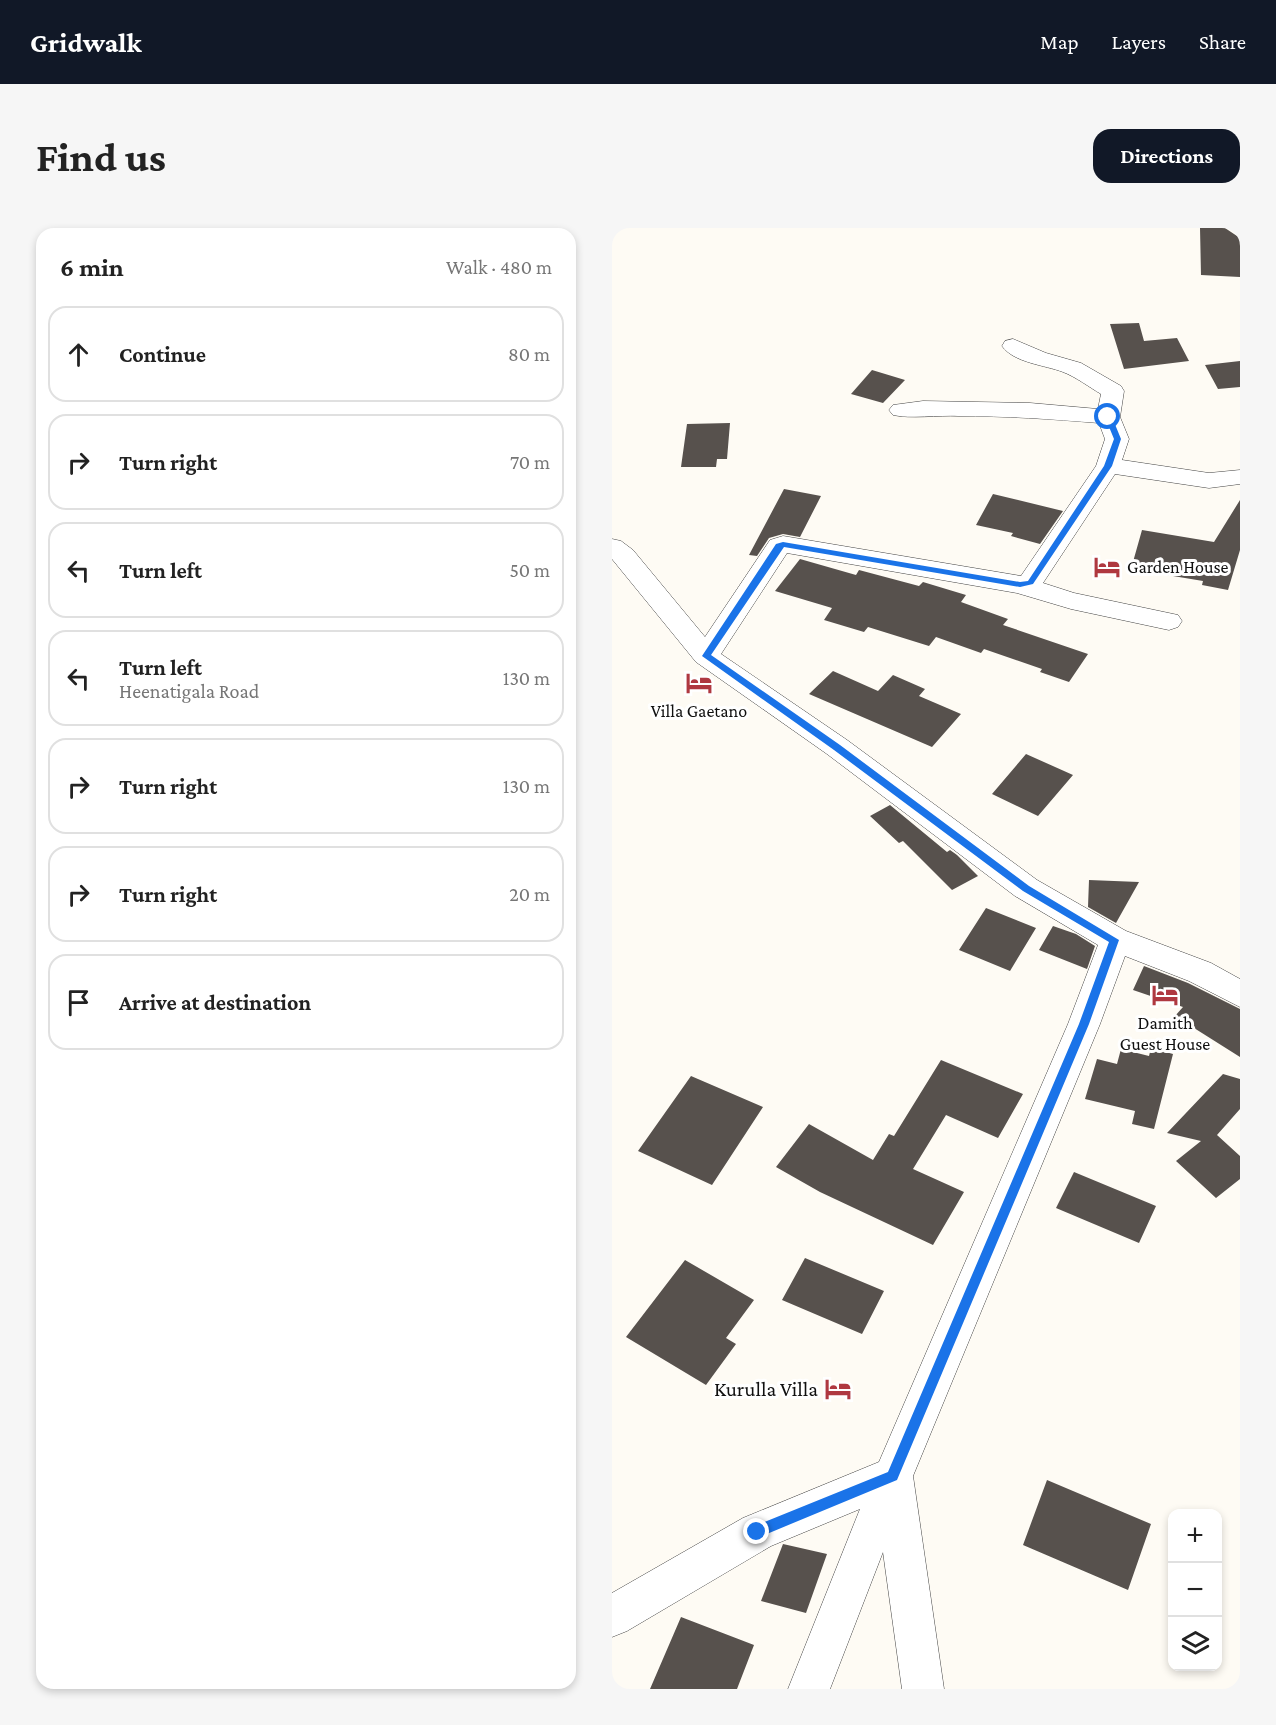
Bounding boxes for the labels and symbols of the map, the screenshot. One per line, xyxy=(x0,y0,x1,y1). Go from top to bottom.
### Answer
route start xyxy=(1094,403,1120,429)
hotel icon: Garden House xyxy=(1092,552,1122,582)
place label: Garden House xyxy=(1127,557,1229,577)
hotel icon: Villa Gaetano xyxy=(684,668,714,698)
place label: Villa Gaetano xyxy=(651,701,747,721)
hotel icon: Damith Guest House xyxy=(1150,980,1180,1010)
place label: Damith Guest House xyxy=(1120,1013,1210,1054)
hotel icon: Kurulla Villa xyxy=(823,1374,853,1404)
place label: Kurulla Villa xyxy=(714,1377,818,1401)
route end xyxy=(743,1518,769,1544)

